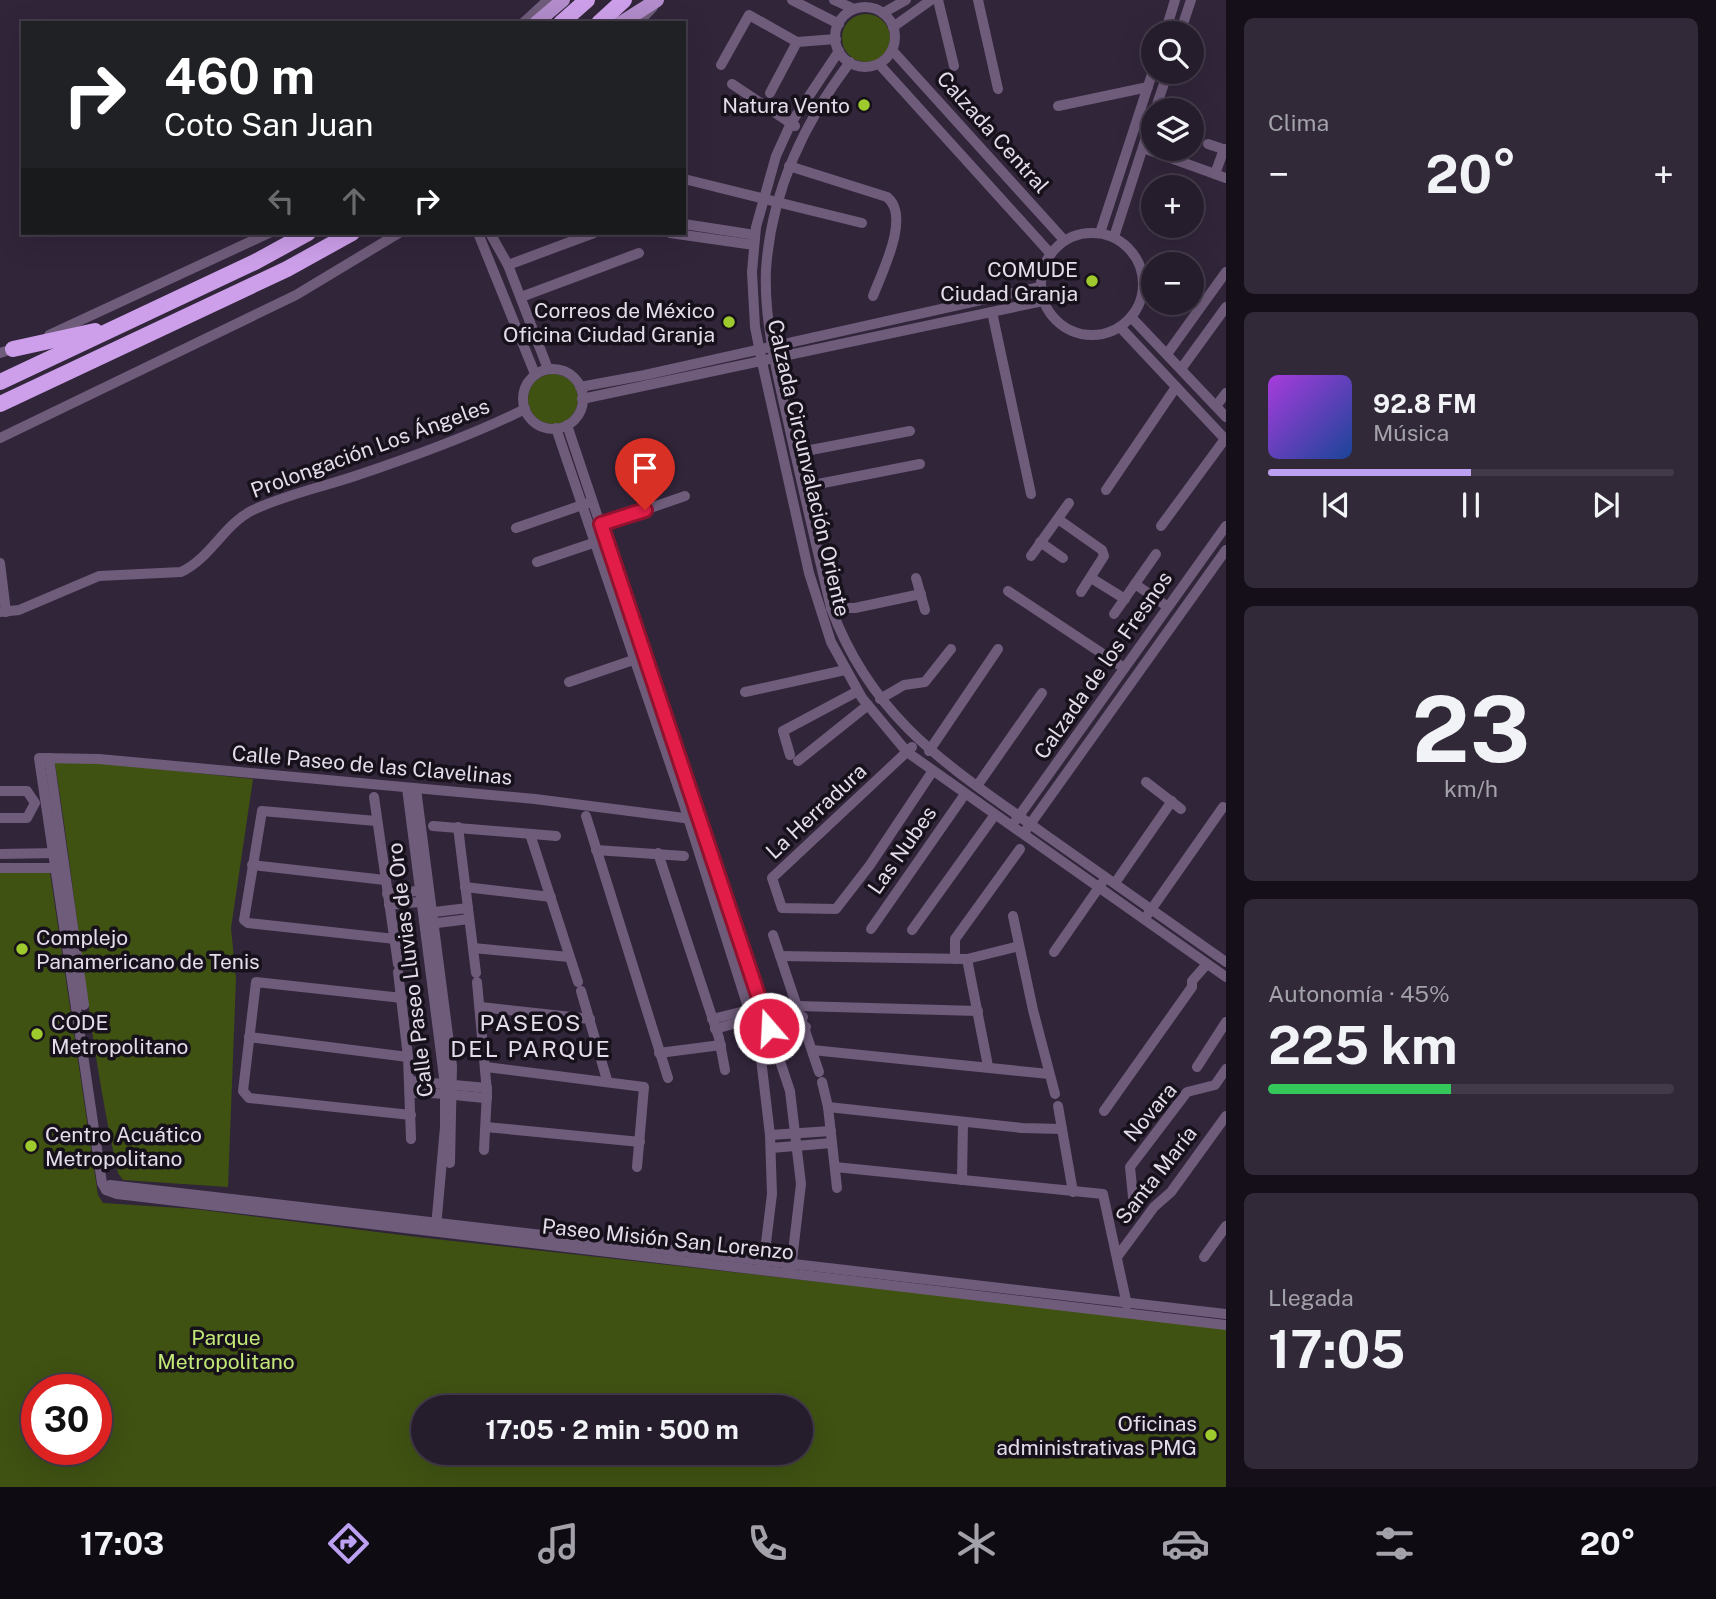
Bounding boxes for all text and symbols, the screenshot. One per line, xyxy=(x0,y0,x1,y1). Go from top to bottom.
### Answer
map controls xyxy=(1141,21,1204,315)
button: search xyxy=(1141,21,1204,84)
text: 460 m xyxy=(164,47,315,105)
icon: right xyxy=(49,49,140,140)
street label: Calzada Central xyxy=(932,66,1054,198)
place label: Natura Vento xyxy=(722,93,850,118)
marker: Natura Vento xyxy=(856,97,872,113)
button: layers xyxy=(1141,98,1204,161)
text: Coto San Juan xyxy=(164,106,373,143)
text: Clima xyxy=(1268,109,1329,136)
text: 20° xyxy=(1425,144,1517,205)
text: − xyxy=(1268,152,1289,197)
text: + xyxy=(1653,152,1674,197)
button: + xyxy=(1141,175,1204,238)
icon: left xyxy=(262,182,300,220)
icon: ahead xyxy=(335,182,373,220)
icon: right xyxy=(408,182,446,220)
button: − xyxy=(1141,252,1204,315)
place label: COMUDE Ciudad Granja xyxy=(940,257,1078,306)
marker: COMUDE Ciudad Granja xyxy=(1084,273,1100,289)
place label: Correos de México Oficina Ciudad Granja xyxy=(503,298,715,347)
marker: Correos de México Oficina Ciudad Granja xyxy=(721,314,737,330)
street label: Calzada Circunvalación Oriente xyxy=(763,317,855,619)
text: 92.8 FM xyxy=(1373,388,1477,419)
street label: Prolongación Los Ángeles xyxy=(247,393,493,503)
text: Música xyxy=(1373,419,1449,446)
pin xyxy=(615,438,675,510)
icon: arrive xyxy=(626,449,664,487)
icon: previous xyxy=(1317,486,1355,524)
icon: pause xyxy=(1452,486,1490,524)
icon: next xyxy=(1587,486,1625,524)
street label: Calzada de los Fresnos xyxy=(1029,566,1177,764)
text: 23 xyxy=(1412,676,1530,782)
street label: Calle Paseo de las Clavelinas xyxy=(231,740,513,790)
street label: La Herradura xyxy=(761,758,871,864)
text: km/h xyxy=(1444,775,1498,802)
street label: Las Nubes xyxy=(862,801,942,899)
street label: Calle Paseo Lluvias de Oro xyxy=(382,841,438,1099)
place label: Complejo Panamericano de Tenis xyxy=(36,925,260,974)
marker: Complejo Panamericano de Tenis xyxy=(14,941,30,957)
text: Autonomía · 45% xyxy=(1268,980,1450,1007)
position arrow xyxy=(732,991,806,1065)
district label: PASEOS DEL PARQUE xyxy=(450,1009,612,1062)
place label: CODE Metropolitano xyxy=(51,1010,189,1059)
text: 225 km xyxy=(1268,1015,1458,1076)
marker: CODE Metropolitano xyxy=(29,1026,45,1042)
street label: Novara xyxy=(1118,1078,1182,1146)
street label: Santa María xyxy=(1110,1121,1202,1229)
place label: Centro Acuático Metropolitano xyxy=(45,1122,202,1171)
marker: Centro Acuático Metropolitano xyxy=(23,1138,39,1154)
street label: Paseo Misión San Lorenzo xyxy=(541,1213,795,1265)
text: Llegada xyxy=(1268,1284,1354,1311)
text: 17:05 xyxy=(1268,1319,1405,1380)
park label: Parque Metropolitano xyxy=(157,1325,295,1374)
speed limit sign: 30 xyxy=(21,1374,112,1465)
place label: Oficinas administrativas PMG xyxy=(996,1411,1197,1460)
text: 17:05 · 2 min · 500 m xyxy=(485,1414,739,1445)
marker: Oficinas administrativas PMG xyxy=(1203,1427,1219,1443)
icon: directions xyxy=(324,1519,373,1568)
icon: music xyxy=(534,1519,583,1568)
icon: phone xyxy=(743,1519,792,1568)
icon: climate xyxy=(952,1519,1001,1568)
icon: car xyxy=(1161,1519,1210,1568)
icon: filters xyxy=(1370,1519,1419,1568)
text: 17:03 xyxy=(80,1525,164,1562)
text: 20° xyxy=(1580,1525,1636,1562)

